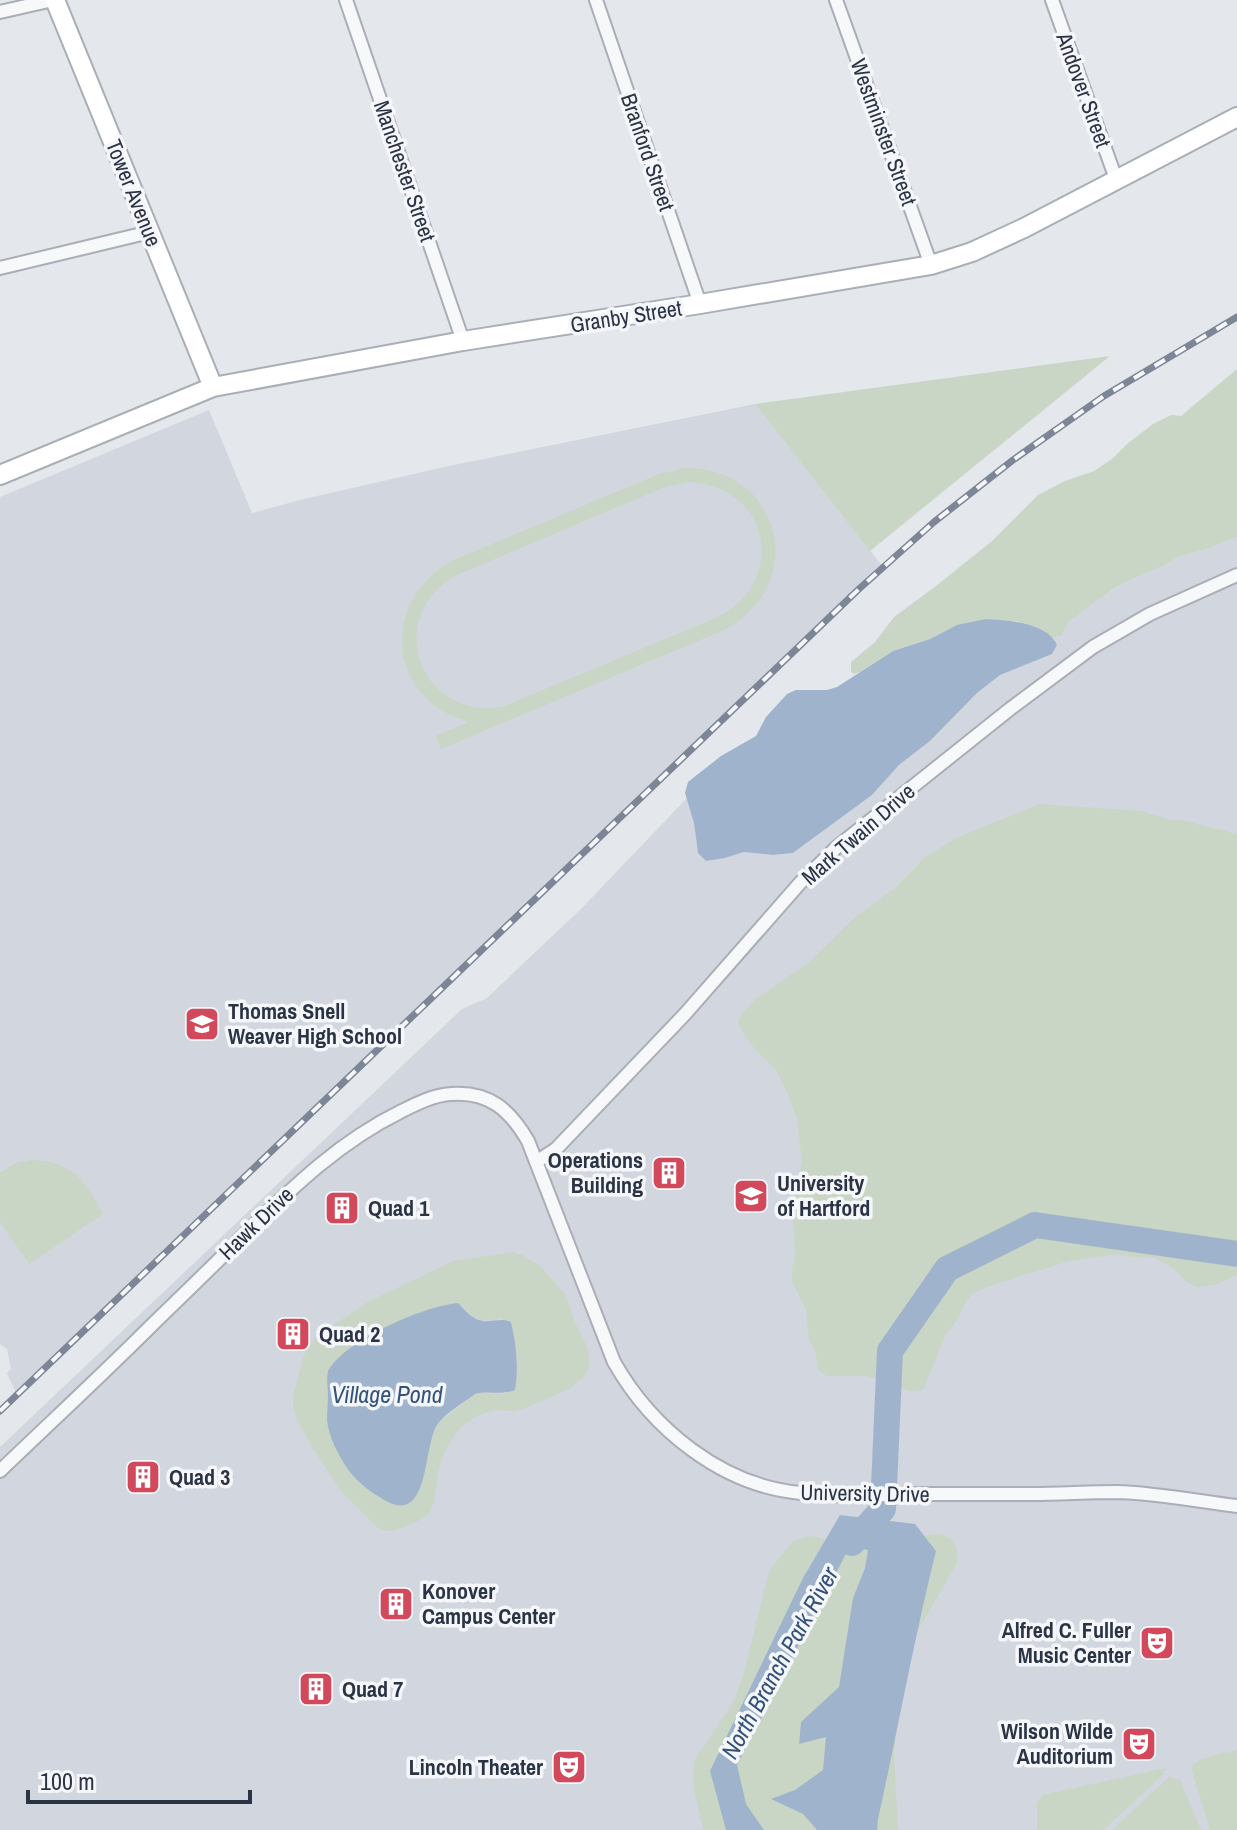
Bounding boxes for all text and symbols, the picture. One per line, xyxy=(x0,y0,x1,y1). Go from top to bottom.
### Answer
street label: Andover Street xyxy=(1049,27,1119,152)
street label: Westminster Street xyxy=(844,54,924,210)
street label: Branford Street xyxy=(614,89,682,215)
street label: Manchester Street xyxy=(367,96,443,246)
street label: Tower Avenue xyxy=(99,135,169,251)
street label: Granby Street xyxy=(568,292,684,340)
street label: Mark Twain Drive xyxy=(795,776,921,892)
place label: Thomas Snell Weaver High School xyxy=(228,996,402,1051)
school or university icon: Thomas Snell Weaver High School xyxy=(183,1005,221,1043)
place label: Operations Building xyxy=(548,1145,643,1200)
building icon: Operations Building xyxy=(650,1154,688,1192)
place label: University of Hartford xyxy=(777,1168,870,1223)
school or university icon: University of Hartford xyxy=(732,1177,770,1215)
street label: Hawk Drive xyxy=(212,1180,300,1266)
building icon: Quad 1 xyxy=(323,1189,361,1227)
place label: Quad 1 xyxy=(368,1193,430,1223)
building icon: Quad 2 xyxy=(274,1315,312,1353)
place label: Quad 2 xyxy=(319,1319,380,1349)
water label: Village Pond xyxy=(331,1378,444,1410)
building icon: Quad 3 xyxy=(124,1458,162,1496)
place label: Quad 3 xyxy=(169,1462,230,1492)
street label: University Drive xyxy=(800,1477,930,1509)
water label: North Branch Park River xyxy=(713,1560,846,1764)
place label: Konover Campus Center xyxy=(422,1576,555,1631)
building icon: Konover Campus Center xyxy=(377,1585,415,1623)
place label: Alfred C. Fuller Music Center xyxy=(1002,1615,1131,1670)
theatre icon: Alfred C. Fuller Music Center xyxy=(1138,1624,1176,1662)
building icon: Quad 7 xyxy=(297,1670,335,1708)
place label: Quad 7 xyxy=(342,1674,403,1704)
place label: Wilson Wilde Auditorium xyxy=(1001,1716,1113,1771)
theatre icon: Wilson Wilde Auditorium xyxy=(1120,1725,1158,1763)
theatre icon: Lincoln Theater xyxy=(550,1748,588,1786)
place label: Lincoln Theater xyxy=(409,1752,543,1782)
scale bar xyxy=(28,1754,250,1804)
text: 100 m xyxy=(40,1765,95,1797)

